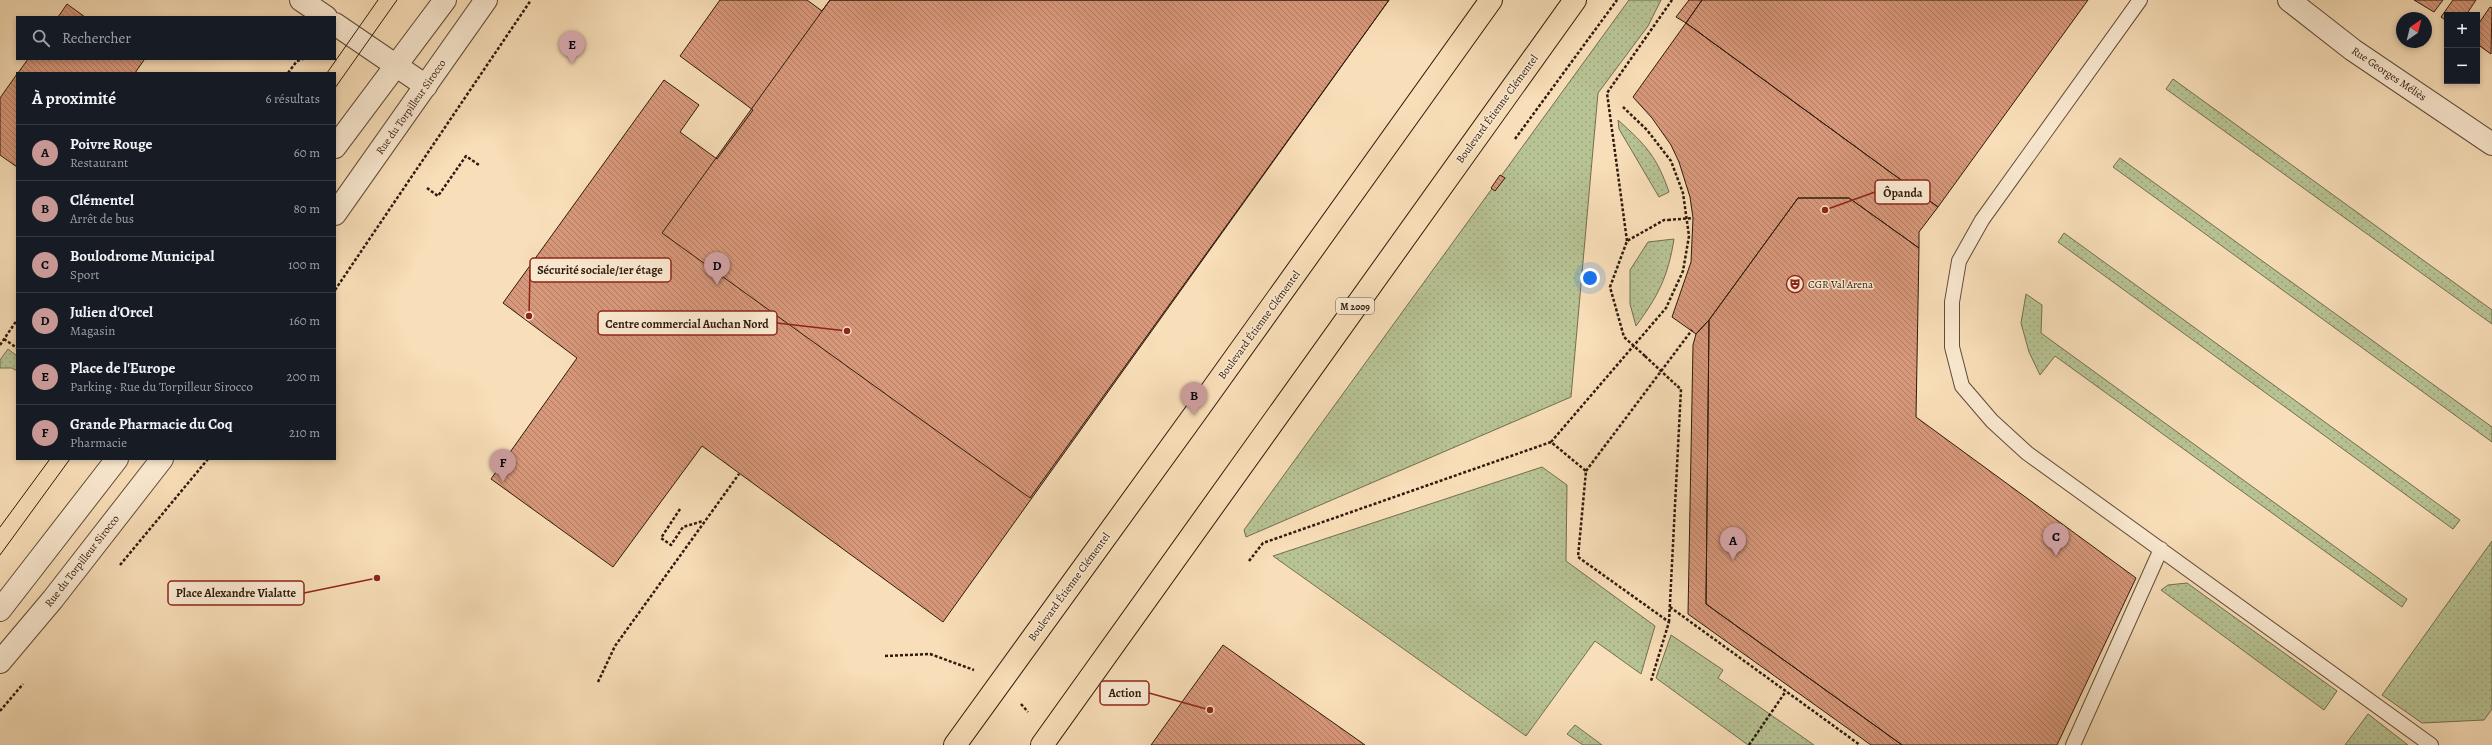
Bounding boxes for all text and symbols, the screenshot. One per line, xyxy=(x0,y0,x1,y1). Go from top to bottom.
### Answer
north arrow xyxy=(2396,12,2432,48)
map controls xyxy=(2444,12,2480,84)
button: + xyxy=(2444,12,2480,48)
search box xyxy=(16,16,336,60)
icon: search xyxy=(30,27,52,49)
text: Rechercher xyxy=(62,28,131,48)
pin: E xyxy=(559,31,585,64)
street label: Rue Georges Méliès xyxy=(2349,43,2429,105)
button: − xyxy=(2444,48,2480,84)
street label: Boulevard Étienne Clémentel xyxy=(1453,51,1542,166)
street label: Rue du Torpilleur Sirocco xyxy=(372,56,450,158)
text: À proximité xyxy=(32,87,116,110)
text: 6 résultats xyxy=(265,90,320,107)
text: Poivre Rouge xyxy=(70,134,152,154)
text: A xyxy=(41,144,49,161)
text: 60 m xyxy=(294,144,320,161)
text: Restaurant xyxy=(70,154,128,171)
callout: Ôpanda xyxy=(1875,180,1930,204)
text: Ôpanda xyxy=(1883,185,1923,201)
text: Clémentel xyxy=(70,190,134,210)
text: B xyxy=(41,200,49,217)
text: 80 m xyxy=(293,200,320,217)
text: Arrêt de bus xyxy=(70,210,134,227)
text: Boulodrome Municipal xyxy=(70,246,214,266)
pin: D xyxy=(704,252,730,285)
text: C xyxy=(41,256,49,273)
text: 100 m xyxy=(288,256,320,273)
callout: Sécurité sociale/1er étage xyxy=(530,258,671,282)
text: Sécurité sociale/1er étage xyxy=(537,262,663,278)
text: Sport xyxy=(70,266,100,283)
street label: Boulevard Étienne Clémentel xyxy=(1215,267,1304,382)
your location xyxy=(1580,268,1600,288)
theatre icon: CGR Val Arena xyxy=(1785,274,1805,294)
place label: CGR Val Arena xyxy=(1808,277,1874,292)
road number: M 2009 xyxy=(1336,298,1374,314)
text: Julien d'Orcel xyxy=(70,302,153,322)
callout: Centre commercial Auchan Nord xyxy=(598,311,777,335)
text: D xyxy=(40,312,50,329)
text: 160 m xyxy=(289,312,320,329)
text: Centre commercial Auchan Nord xyxy=(605,316,769,332)
text: Magasin xyxy=(70,322,115,339)
text: Place de l'Europe xyxy=(70,358,175,378)
text: E xyxy=(41,368,49,385)
text: 200 m xyxy=(287,368,320,385)
text: Parking · Rue du Torpilleur Sirocco xyxy=(70,378,253,395)
pin: B xyxy=(1181,382,1207,415)
text: Grande Pharmacie du Coq xyxy=(70,414,233,434)
text: F xyxy=(42,424,48,441)
text: 210 m xyxy=(289,424,320,441)
text: Pharmacie xyxy=(70,434,127,451)
pin: F xyxy=(490,449,516,482)
street label: Rue du Torpilleur Sirocco xyxy=(41,511,123,610)
pin: C xyxy=(2043,523,2069,556)
pin: A xyxy=(1720,527,1746,560)
street label: Boulevard Étienne Clémentel xyxy=(1025,529,1114,644)
callout: Place Alexandre Vialatte xyxy=(168,581,304,605)
text: Place Alexandre Vialatte xyxy=(176,585,297,601)
callout: Action xyxy=(1100,681,1149,705)
text: Action xyxy=(1108,685,1142,701)

